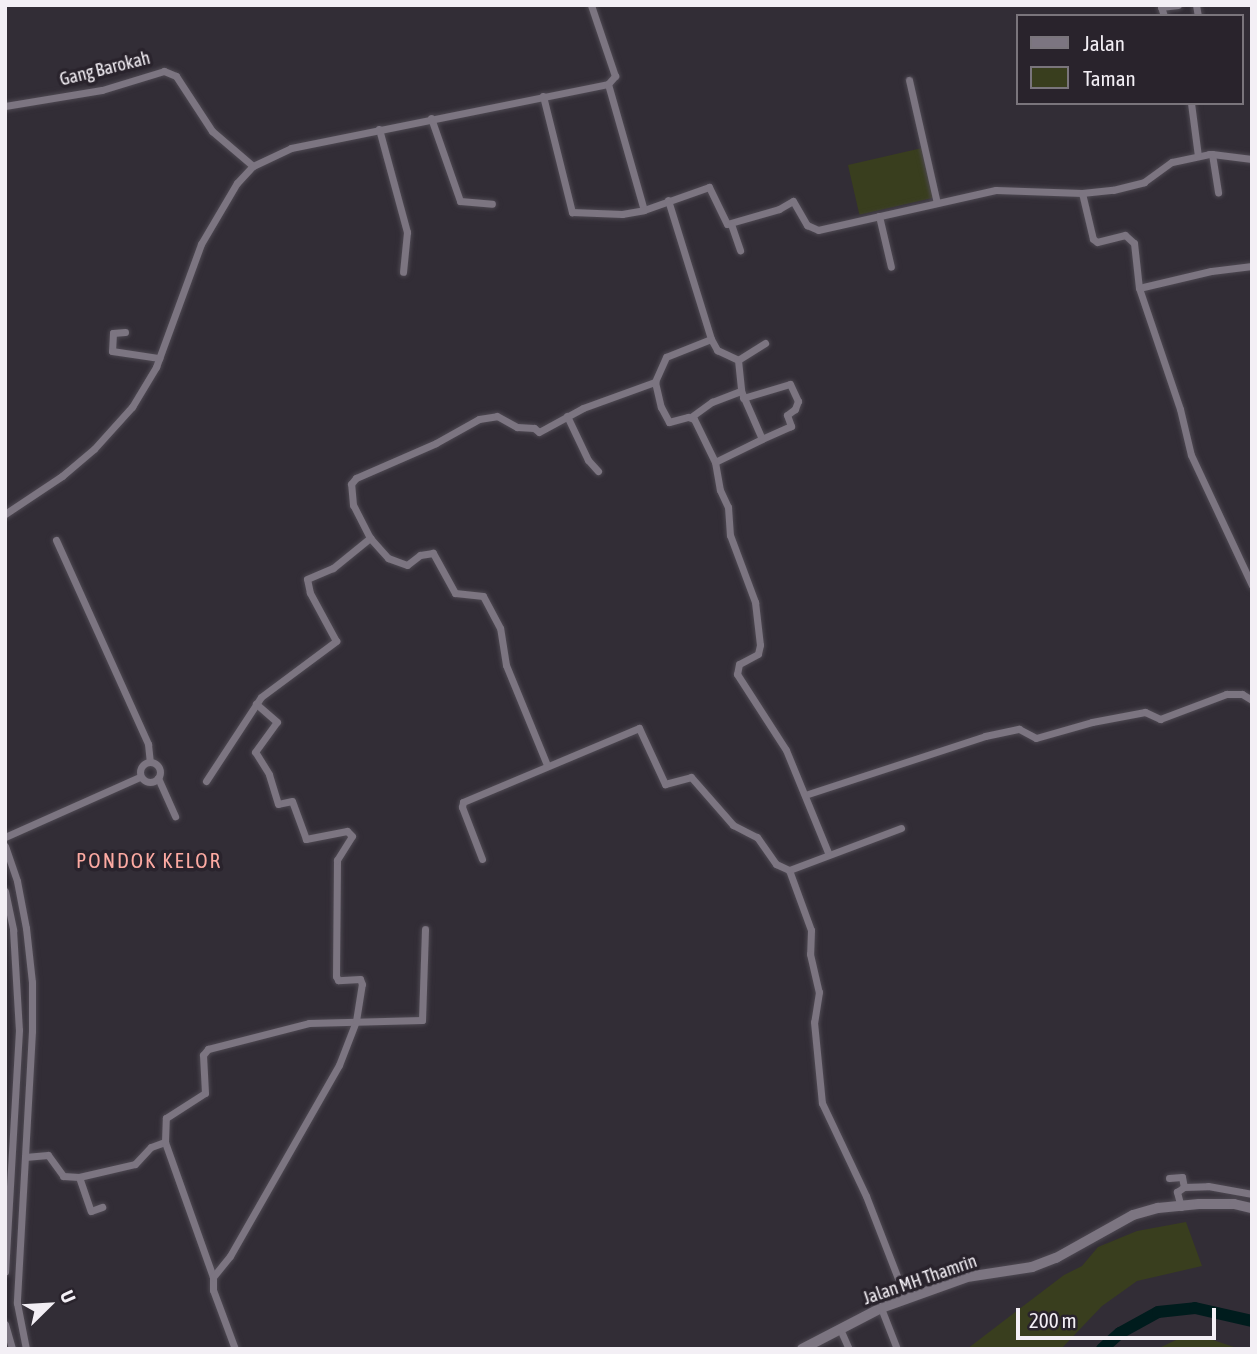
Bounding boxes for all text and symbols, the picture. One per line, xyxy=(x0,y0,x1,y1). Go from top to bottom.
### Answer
legend xyxy=(1016,14,1243,105)
text: Jalan xyxy=(1083,31,1125,55)
street label: Gang Barokah xyxy=(57,47,153,91)
text: Taman xyxy=(1083,66,1136,90)
district label: PONDOK KELOR xyxy=(78,847,220,873)
street label: Jalan MH Thamrin xyxy=(860,1250,980,1310)
north arrow xyxy=(14,1270,84,1340)
text: U xyxy=(56,1287,81,1306)
scale bar xyxy=(1019,1294,1218,1338)
text: 200 m xyxy=(1029,1308,1077,1332)

